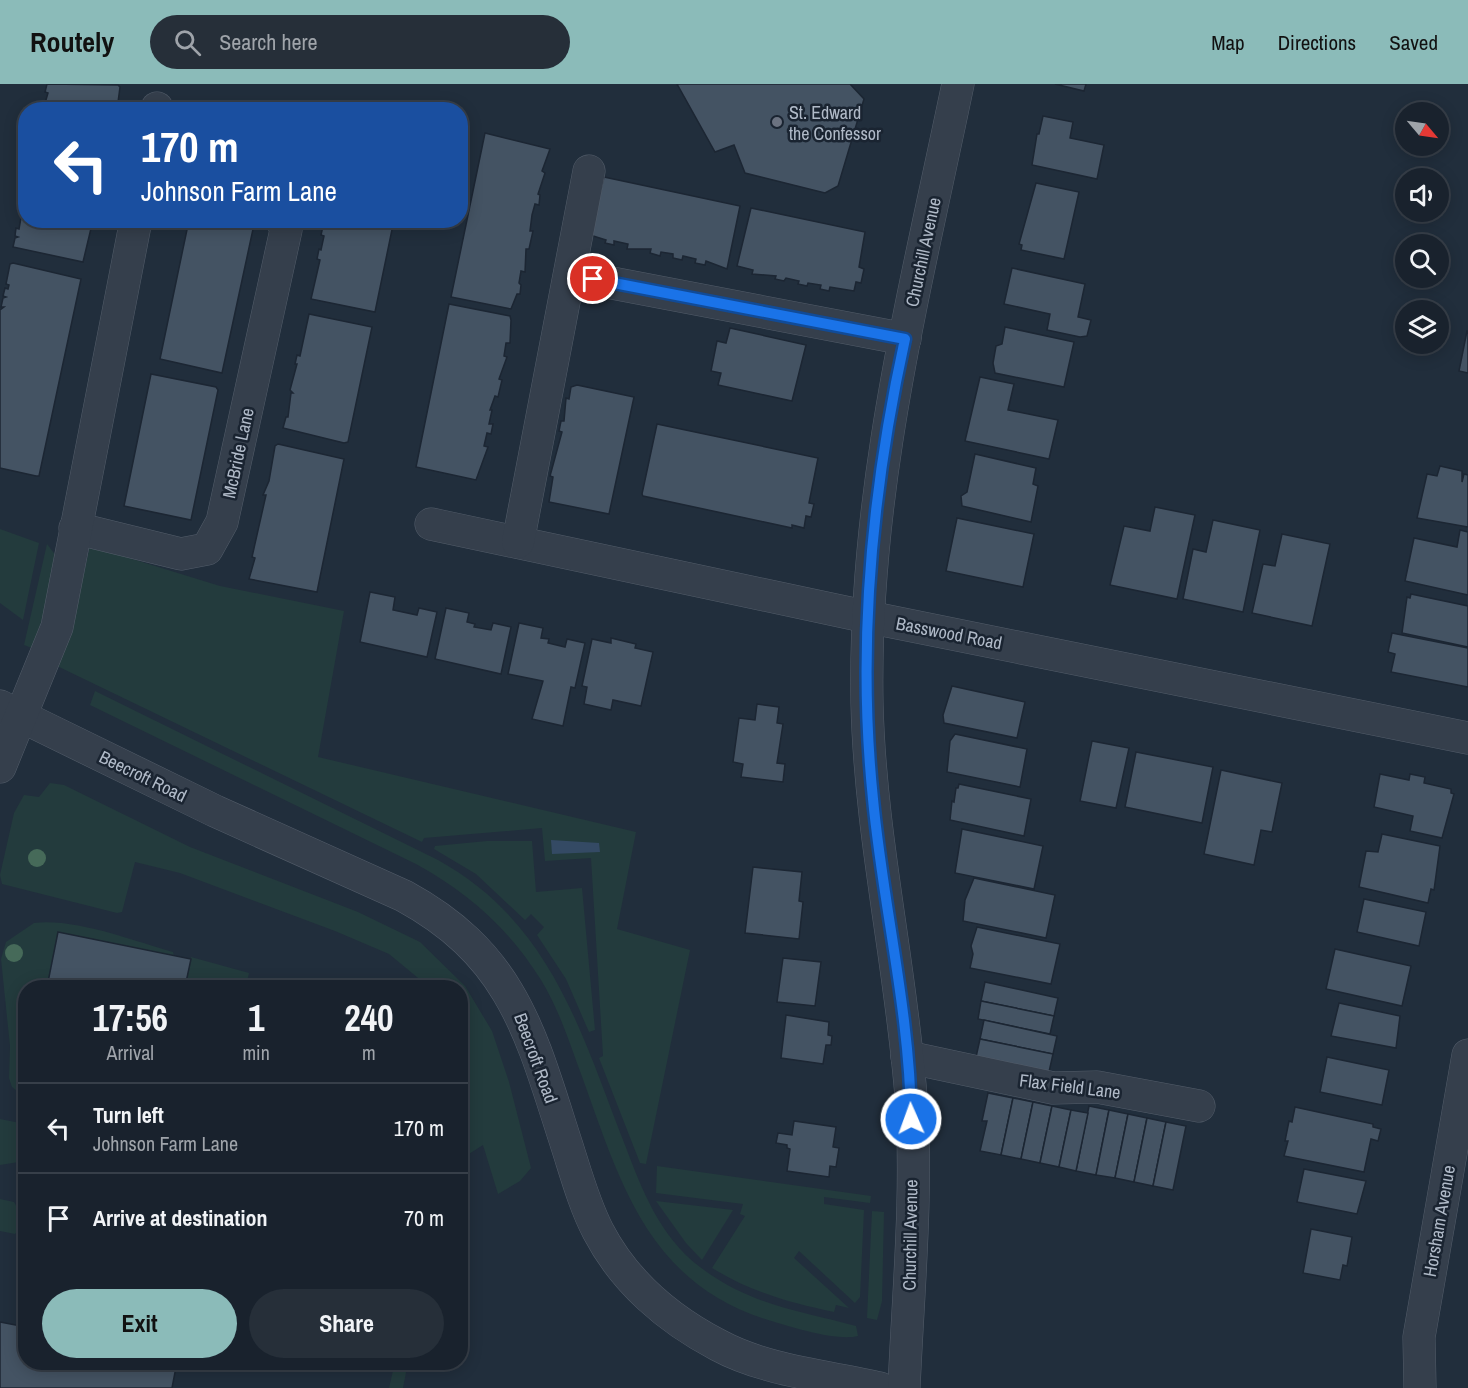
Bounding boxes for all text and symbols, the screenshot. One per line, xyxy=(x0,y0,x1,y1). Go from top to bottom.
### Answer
search box xyxy=(150,15,570,69)
text: Routely xyxy=(30,23,114,61)
icon: search xyxy=(171,26,204,59)
text: Search here xyxy=(219,27,317,57)
text: Map xyxy=(1211,28,1245,57)
text: Directions xyxy=(1278,28,1356,57)
text: Saved xyxy=(1389,28,1438,57)
place label: St. Edward the Confessor xyxy=(789,100,881,146)
north arrow xyxy=(1395,102,1449,156)
map controls xyxy=(1395,102,1449,354)
marker: St. Edward the Confessor xyxy=(770,115,784,129)
text: 170 m xyxy=(141,119,239,175)
icon: left xyxy=(42,126,120,204)
button: sound xyxy=(1395,168,1449,222)
text: Johnson Farm Lane xyxy=(141,173,337,209)
street label: Churchill Avenue xyxy=(899,195,947,309)
button: search xyxy=(1395,234,1449,288)
pin xyxy=(567,253,618,304)
icon: arrive xyxy=(576,262,609,295)
button: layers xyxy=(1395,300,1449,354)
street label: McBride Lane xyxy=(216,405,260,501)
street label: Basswood Road xyxy=(894,610,1004,656)
street label: Beecroft Road xyxy=(95,744,191,808)
text: 17:56 xyxy=(92,994,168,1042)
text: 1 xyxy=(248,994,264,1042)
text: 240 xyxy=(344,994,394,1042)
street label: Beecroft Road xyxy=(508,1009,564,1107)
text: Arrival xyxy=(107,1039,154,1066)
text: min xyxy=(242,1039,270,1066)
text: m xyxy=(362,1039,376,1066)
street label: Flax Field Lane xyxy=(1018,1067,1122,1105)
position arrow xyxy=(879,1087,943,1151)
text: Turn left xyxy=(93,1100,164,1130)
icon: left xyxy=(42,1112,75,1145)
text: 170 m xyxy=(394,1113,444,1143)
text: Johnson Farm Lane xyxy=(93,1130,238,1157)
street label: Horsham Avenue xyxy=(1417,1163,1461,1279)
street label: Churchill Avenue xyxy=(897,1179,923,1291)
icon: arrive xyxy=(42,1202,75,1235)
text: Arrive at destination xyxy=(93,1203,267,1233)
text: 70 m xyxy=(404,1203,444,1233)
button: Exit xyxy=(42,1289,237,1358)
button: Share xyxy=(249,1289,444,1358)

